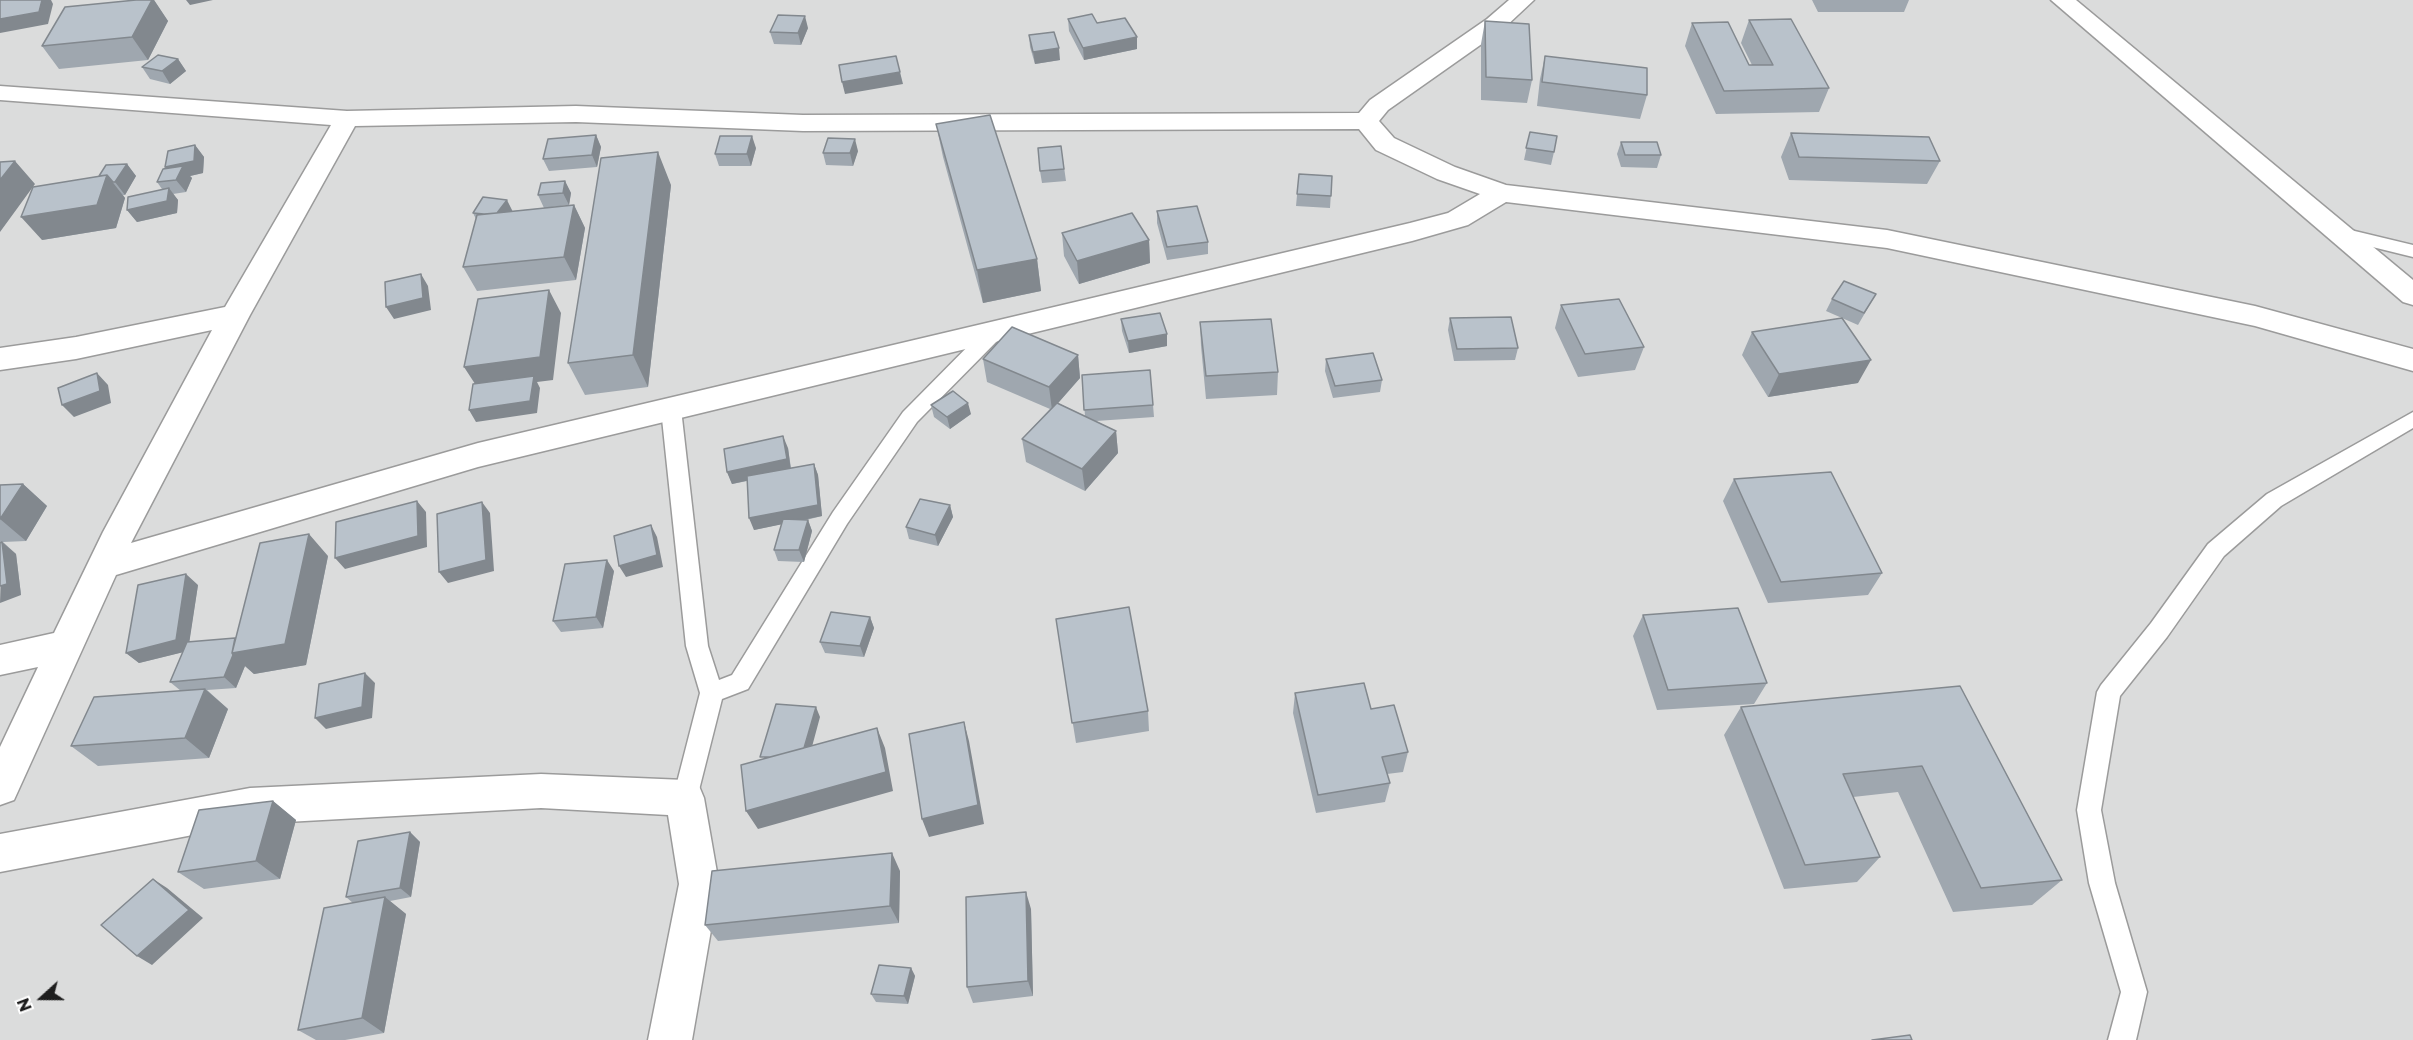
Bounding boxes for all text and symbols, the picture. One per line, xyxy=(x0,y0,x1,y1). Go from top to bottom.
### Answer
north arrow xyxy=(12,968,72,1028)
text: N xyxy=(14,995,36,1014)

